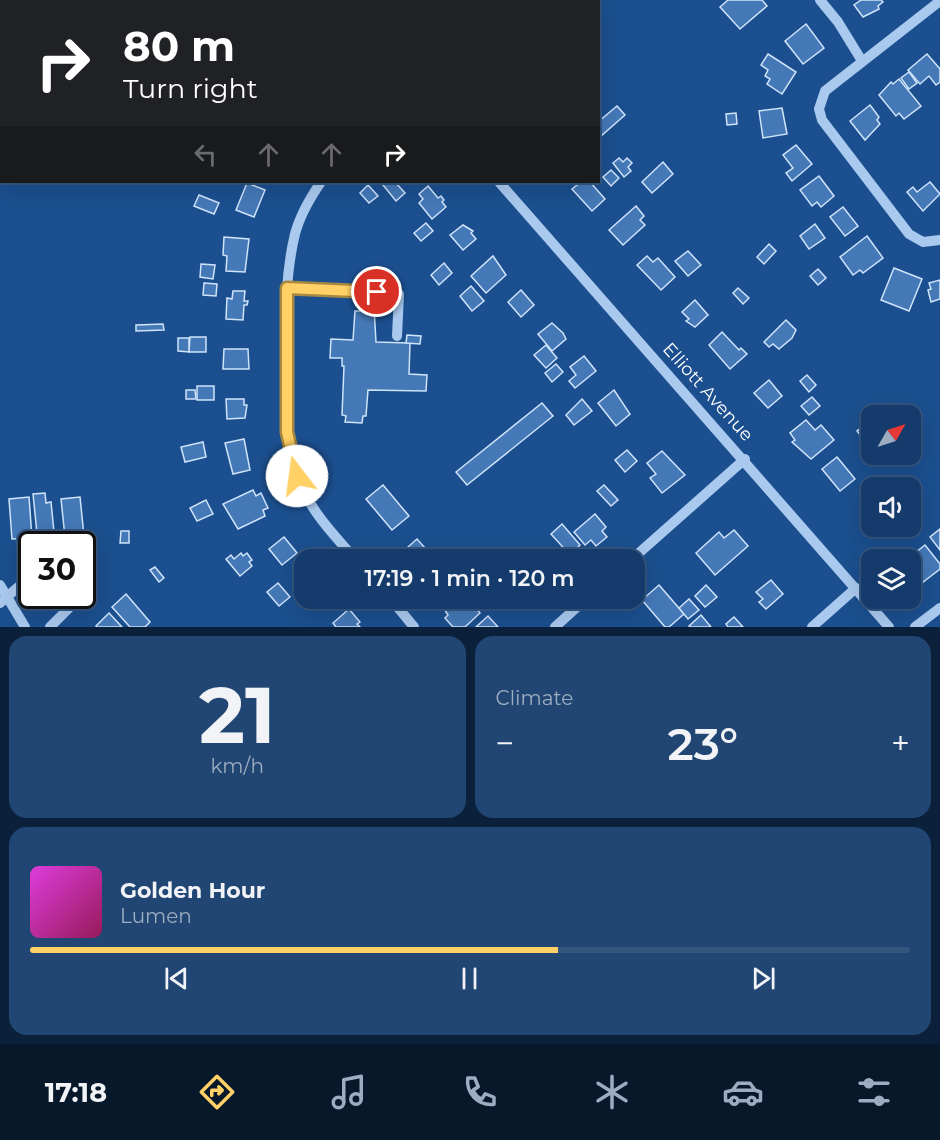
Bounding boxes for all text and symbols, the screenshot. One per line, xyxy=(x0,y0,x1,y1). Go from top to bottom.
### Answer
text: 80 m xyxy=(123,20,235,72)
icon: right xyxy=(24,24,102,102)
text: Turn right xyxy=(123,72,258,105)
icon: left xyxy=(189,138,222,171)
icon: ahead xyxy=(252,138,285,171)
icon: ahead xyxy=(315,138,348,171)
icon: right xyxy=(378,138,411,171)
pin xyxy=(351,266,402,317)
icon: arrive xyxy=(360,275,393,308)
street label: Elliott Avenue xyxy=(658,338,758,446)
north arrow xyxy=(861,405,921,465)
map controls xyxy=(861,405,921,609)
position arrow xyxy=(265,444,329,508)
button: sound xyxy=(861,477,921,537)
speed limit sign: 30 xyxy=(18,531,96,609)
button: layers xyxy=(861,549,921,609)
text: 17:19 · 1 min · 120 m xyxy=(365,565,574,592)
text: 21 xyxy=(199,667,276,763)
text: Climate xyxy=(496,686,573,710)
text: 23° xyxy=(667,716,738,771)
text: − xyxy=(496,723,514,763)
text: + xyxy=(891,723,910,763)
text: km/h xyxy=(211,754,264,778)
text: Golden Hour xyxy=(120,877,265,904)
text: Lumen xyxy=(120,904,192,928)
icon: previous xyxy=(160,962,193,995)
icon: pause xyxy=(453,962,486,995)
icon: next xyxy=(747,962,780,995)
icon: directions xyxy=(196,1071,238,1113)
icon: music xyxy=(328,1071,370,1113)
icon: phone xyxy=(459,1071,501,1113)
icon: climate xyxy=(591,1071,633,1113)
icon: car xyxy=(722,1071,764,1113)
icon: filters xyxy=(853,1071,895,1113)
text: 17:18 xyxy=(45,1076,107,1109)

